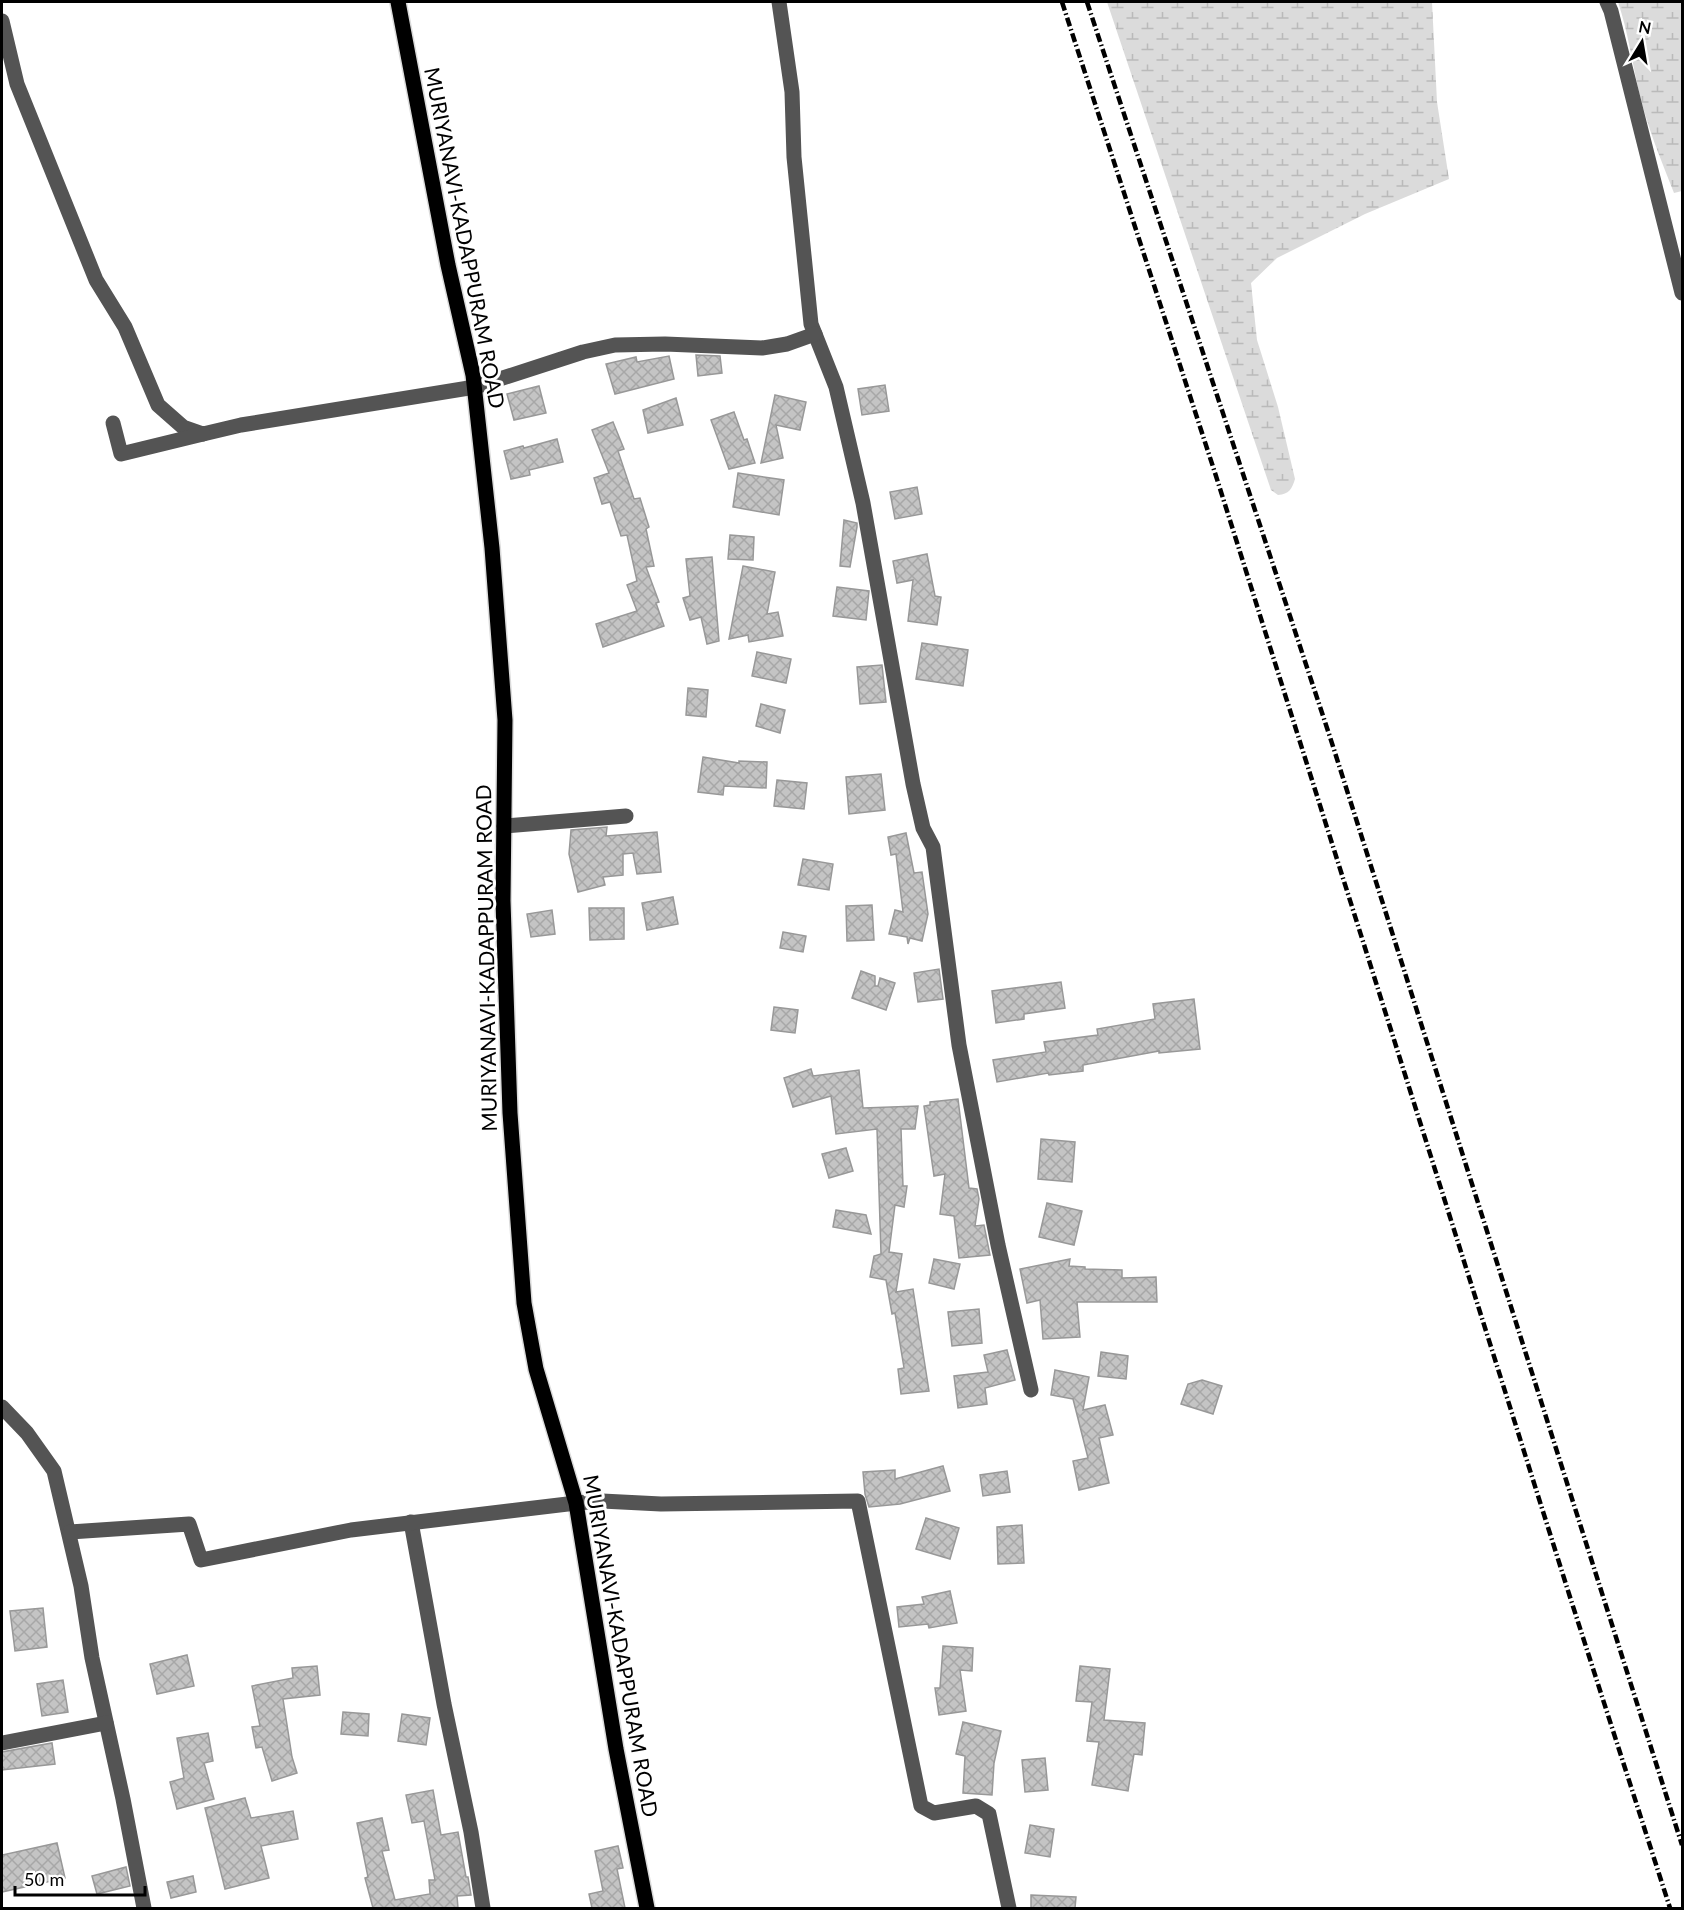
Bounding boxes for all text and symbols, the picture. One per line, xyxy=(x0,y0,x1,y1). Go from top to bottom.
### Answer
north arrow xyxy=(1612,12,1672,72)
text: N xyxy=(1637,16,1653,37)
street label: MURIYANAVI-KADAPPURAM ROAD xyxy=(420,65,511,411)
street label: MURIYANAVI-KADAPPURAM ROAD xyxy=(470,784,501,1132)
street label: MURIYANAVI-KADAPPURAM ROAD xyxy=(579,1473,664,1819)
scale bar xyxy=(15,1859,146,1897)
text: 50 m xyxy=(24,1868,64,1890)

